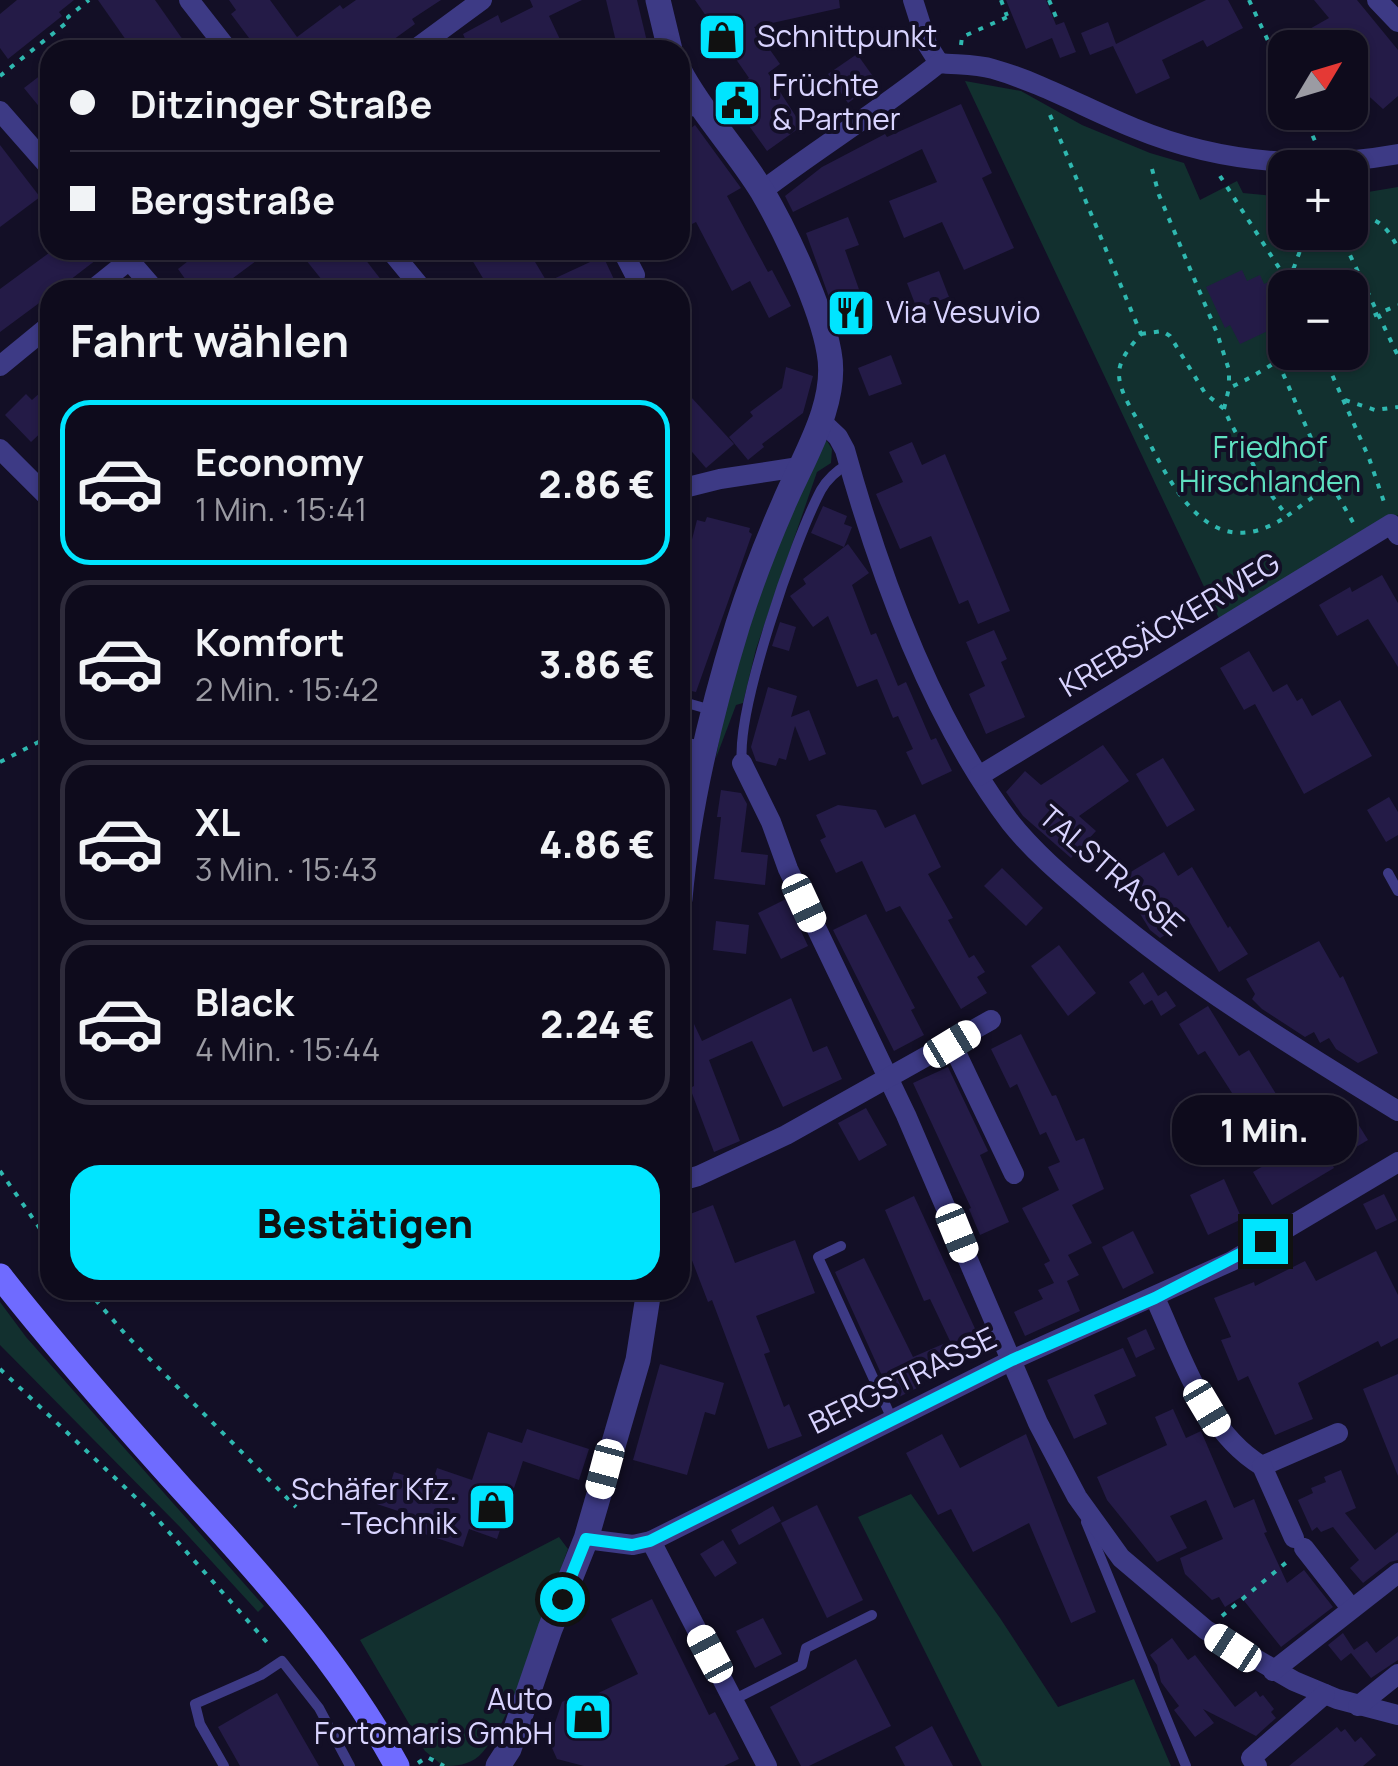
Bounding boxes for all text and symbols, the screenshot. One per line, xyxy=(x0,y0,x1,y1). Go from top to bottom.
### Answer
shop icon: Schnittpunkt xyxy=(696,11,748,63)
place label: Schnittpunkt xyxy=(757,15,937,56)
north arrow xyxy=(1268,30,1368,130)
map controls xyxy=(1268,30,1368,370)
place label: Früchte & Partner xyxy=(772,64,901,139)
text: Ditzinger Straße xyxy=(130,77,432,129)
public building icon: Früchte & Partner xyxy=(711,77,763,129)
button: + xyxy=(1268,150,1368,250)
text: Bergstraße xyxy=(130,173,335,225)
button: − xyxy=(1268,270,1368,370)
restaurant icon: Via Vesuvio xyxy=(825,287,877,339)
place label: Via Vesuvio xyxy=(886,291,1041,332)
text: Fahrt wählen xyxy=(70,309,349,371)
park label: Friedhof Hirschlanden xyxy=(1179,426,1361,501)
text: Economy xyxy=(195,435,364,487)
icon: car xyxy=(75,438,165,528)
text: 2.86 € xyxy=(539,457,655,509)
text: 1 Min. · 15:41 xyxy=(195,487,367,531)
street label: KREBSÄCKERWEG xyxy=(1052,542,1287,706)
text: Komfort xyxy=(195,615,344,667)
icon: car xyxy=(75,618,165,708)
text: 3.86 € xyxy=(539,637,655,689)
text: 2 Min. · 15:42 xyxy=(195,667,379,711)
text: XL xyxy=(195,795,240,847)
street label: TALSTRASSE xyxy=(1031,795,1193,944)
icon: car xyxy=(75,798,165,888)
text: 4.86 € xyxy=(539,817,655,869)
text: 3 Min. · 15:43 xyxy=(195,847,378,891)
car xyxy=(778,869,830,937)
text: Black xyxy=(195,975,294,1027)
icon: car xyxy=(75,978,165,1068)
text: 2.24 € xyxy=(540,997,655,1049)
car xyxy=(919,1016,985,1072)
text: 4 Min. · 15:44 xyxy=(195,1027,380,1071)
callout: 1 Min. xyxy=(1172,1096,1358,1166)
text: 1 Min. xyxy=(1220,1108,1309,1152)
button: Bestätigen xyxy=(70,1165,660,1280)
car xyxy=(932,1200,982,1266)
route end xyxy=(1243,1219,1288,1264)
street label: BERGSTRASSE xyxy=(802,1317,1003,1443)
car xyxy=(1179,1375,1235,1441)
car xyxy=(583,1436,627,1502)
place label: Schäfer Kfz. -Technik xyxy=(291,1468,458,1543)
shop icon: Schäfer Kfz. -Technik xyxy=(466,1481,518,1533)
route start xyxy=(540,1577,585,1622)
car xyxy=(1200,1619,1266,1677)
car xyxy=(683,1620,737,1688)
place label: Auto Fortomaris GmbH xyxy=(314,1678,553,1753)
shop icon: Auto Fortomaris GmbH xyxy=(562,1691,614,1743)

